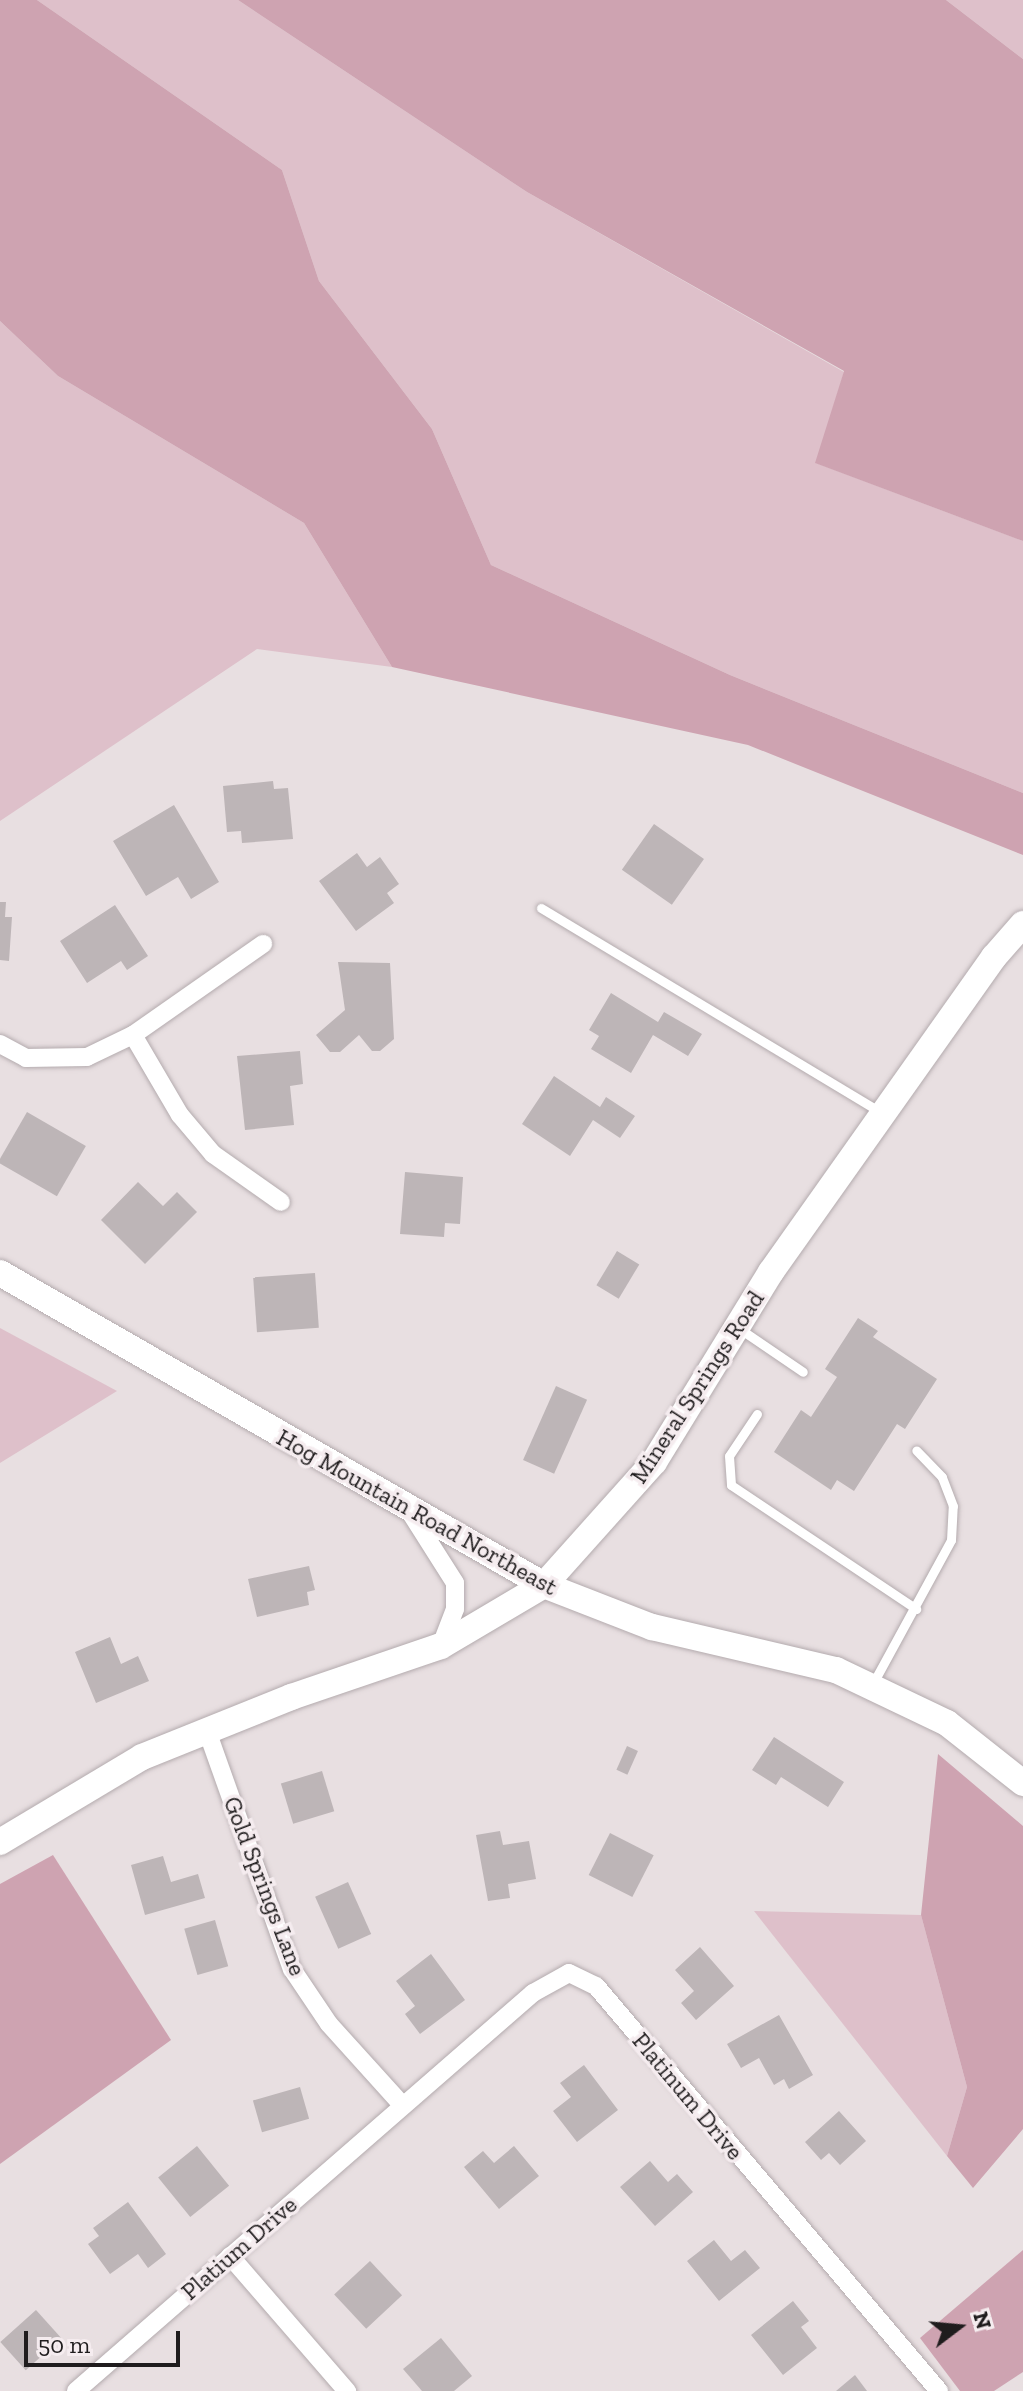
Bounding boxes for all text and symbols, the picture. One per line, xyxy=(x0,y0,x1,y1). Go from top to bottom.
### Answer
street label: Mineral Springs Road xyxy=(624,1285,770,1489)
street label: Hog Mountain Road Northeast xyxy=(272,1423,562,1601)
street label: Gold Springs Lane xyxy=(218,1792,312,1980)
street label: Platinum Drive xyxy=(626,2027,750,2165)
street label: Platium Drive xyxy=(175,2190,303,2306)
north arrow xyxy=(919,2287,999,2367)
text: N xyxy=(967,2308,998,2332)
scale bar xyxy=(28,2315,184,2365)
text: 50 m xyxy=(38,2330,90,2359)

